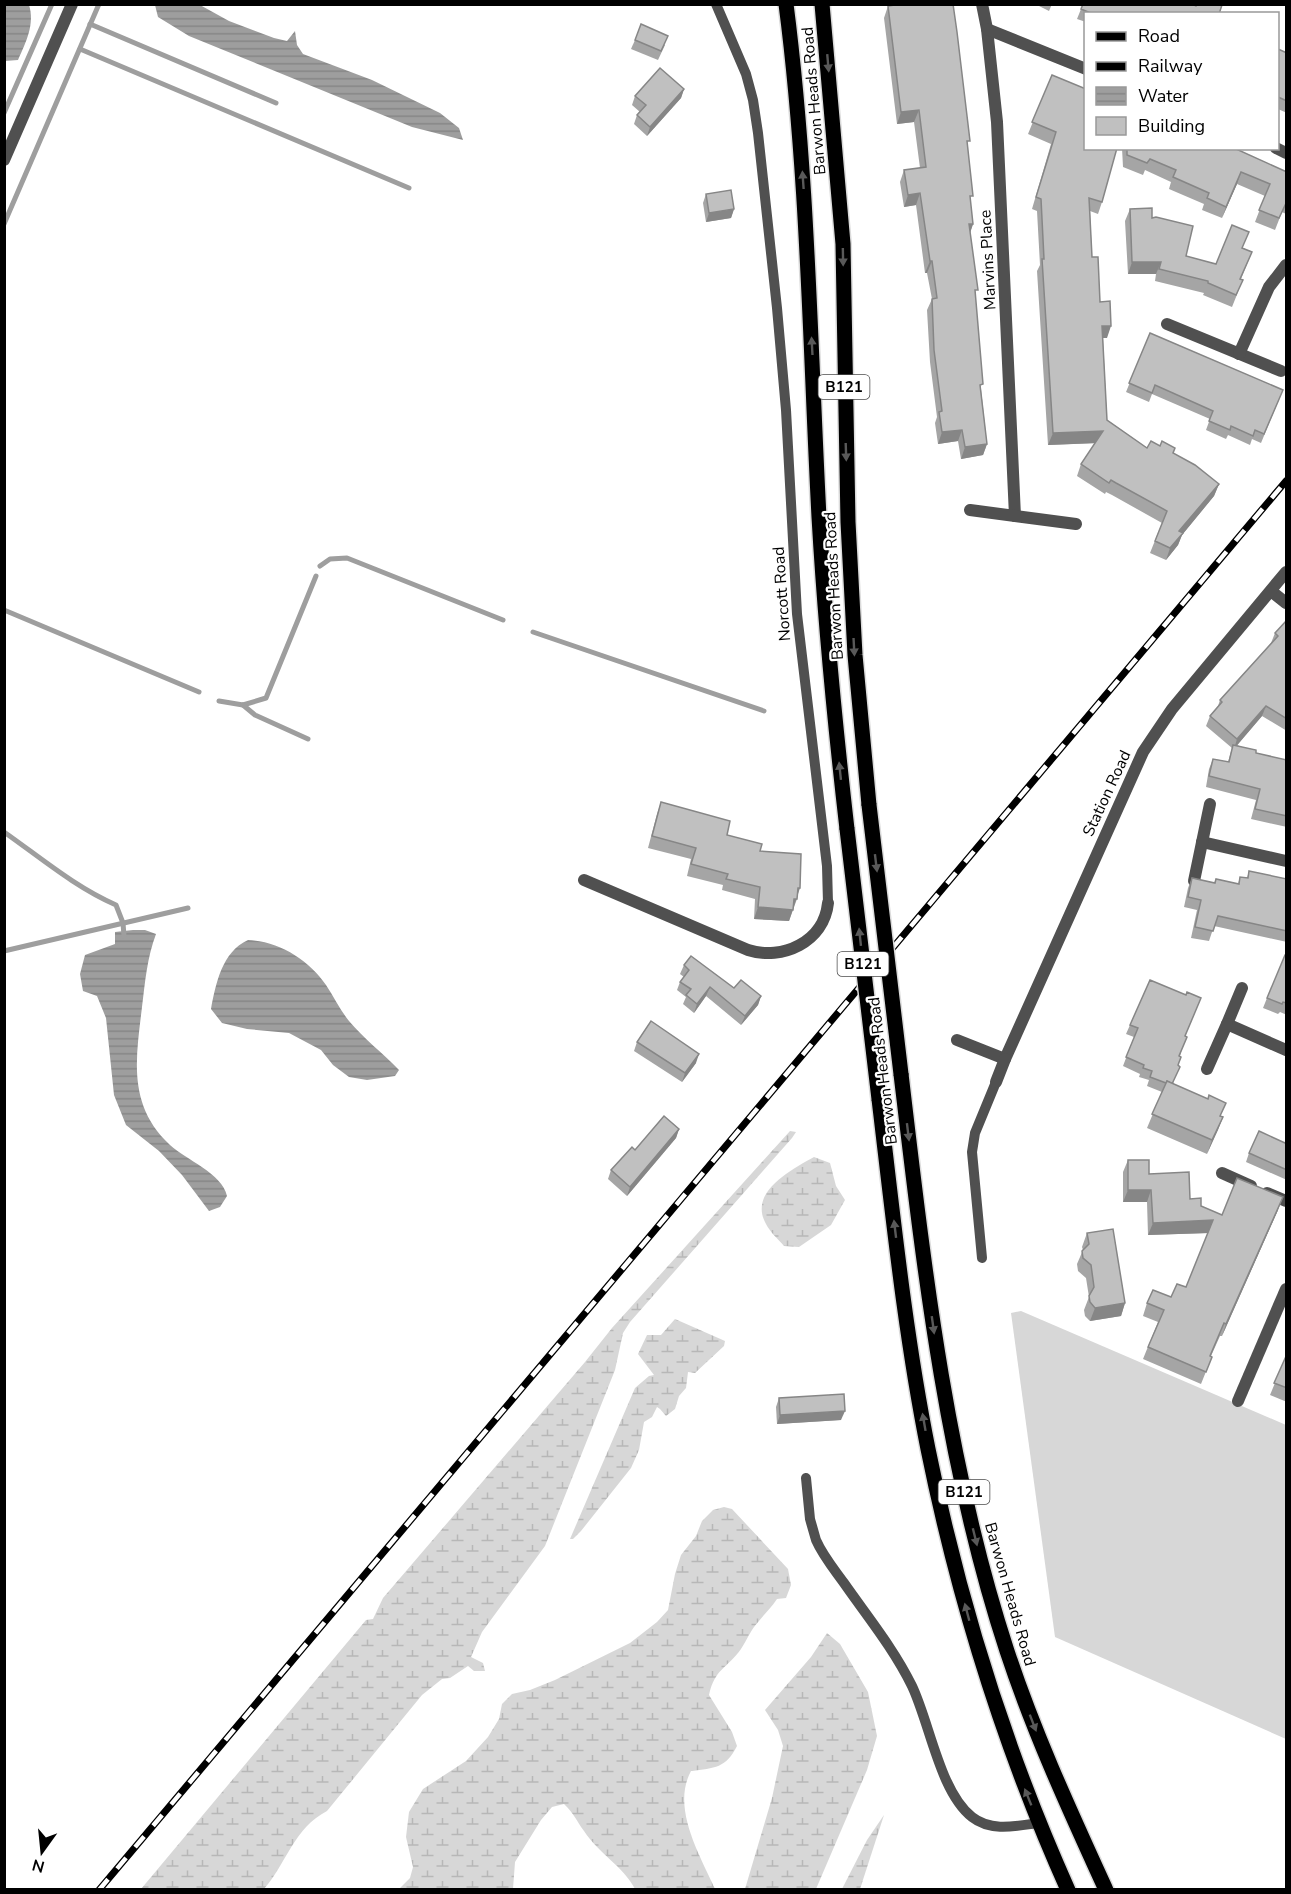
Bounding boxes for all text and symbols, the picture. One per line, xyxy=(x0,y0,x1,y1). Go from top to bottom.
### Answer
legend xyxy=(1084,12,1279,150)
text: Road xyxy=(1138,24,1180,48)
street label: Barwon Heads Road xyxy=(797,26,831,176)
one-way arrow xyxy=(823,53,833,72)
text: Railway xyxy=(1138,54,1203,78)
text: Water xyxy=(1138,84,1189,108)
text: Building xyxy=(1138,114,1205,138)
one-way arrow xyxy=(798,171,807,190)
street label: Marvins Place xyxy=(974,209,1002,311)
one-way arrow xyxy=(838,248,848,267)
one-way arrow xyxy=(807,336,816,355)
road number: B121 xyxy=(818,375,870,399)
one-way arrow xyxy=(841,443,850,462)
street label: Barwon Heads Road xyxy=(819,511,849,661)
street label: Norcott Road xyxy=(768,546,796,642)
one-way arrow xyxy=(850,637,859,656)
street label: Station Road xyxy=(1077,747,1136,840)
one-way arrow xyxy=(835,761,845,780)
one-way arrow xyxy=(871,854,881,873)
one-way arrow xyxy=(855,927,865,946)
road number: B121 xyxy=(838,952,888,976)
street label: Barwon Heads Road xyxy=(863,996,903,1146)
one-way arrow xyxy=(903,1122,912,1141)
one-way arrow xyxy=(890,1220,899,1239)
one-way arrow xyxy=(929,1316,938,1335)
one-way arrow xyxy=(919,1412,928,1431)
road number: B121 xyxy=(938,1480,990,1504)
street label: Barwon Heads Road xyxy=(979,1520,1041,1669)
one-way arrow xyxy=(971,1528,981,1546)
one-way arrow xyxy=(962,1603,972,1621)
one-way arrow xyxy=(1029,1714,1038,1732)
one-way arrow xyxy=(1023,1788,1032,1806)
north arrow xyxy=(12,1822,72,1882)
text: N xyxy=(30,1853,47,1878)

